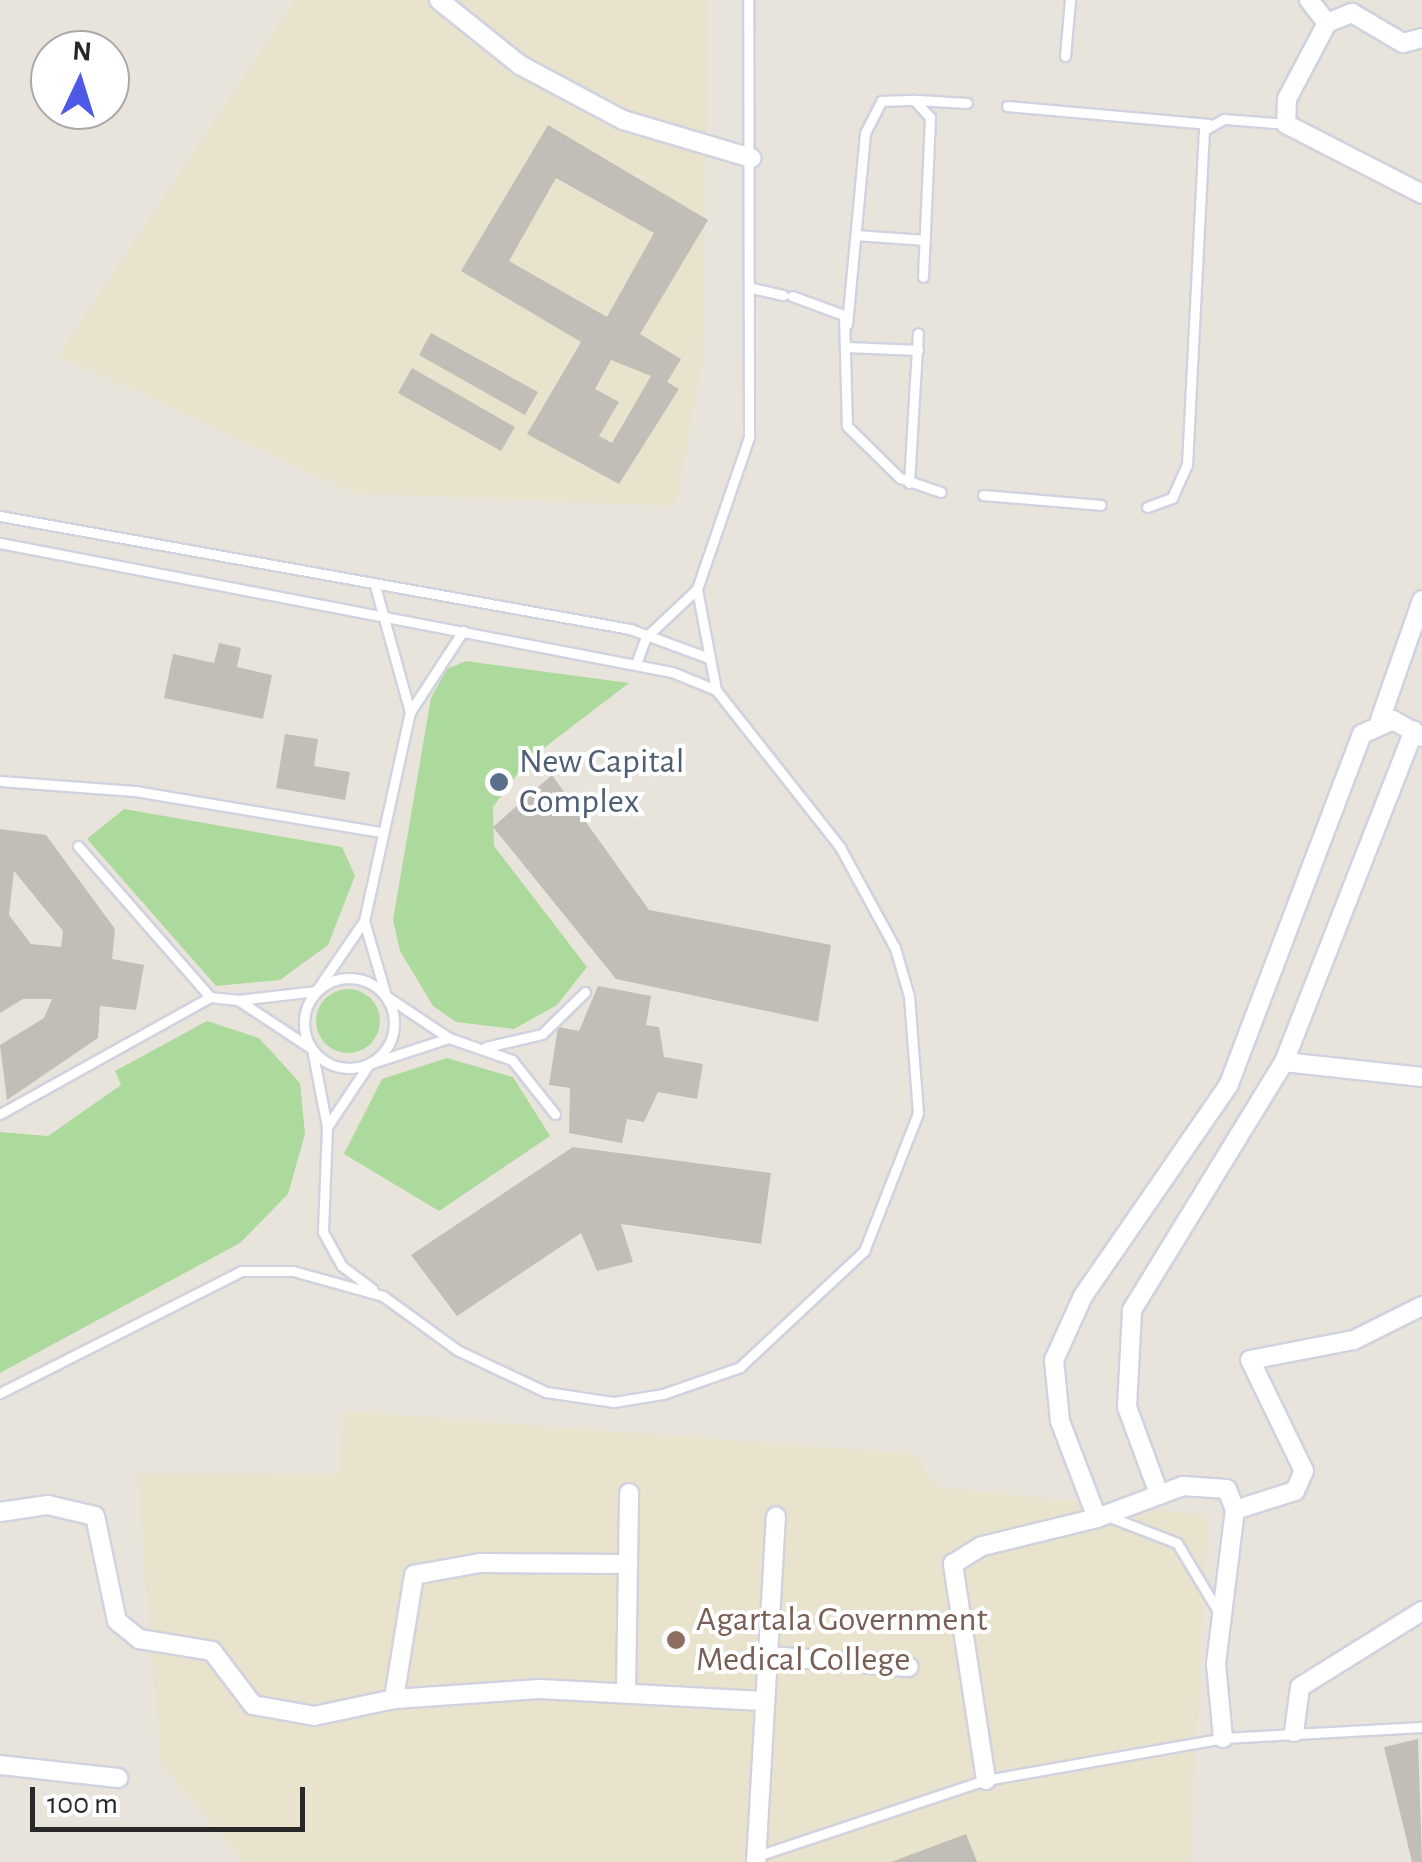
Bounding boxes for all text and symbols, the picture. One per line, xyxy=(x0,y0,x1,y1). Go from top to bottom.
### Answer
north arrow xyxy=(30,30,130,130)
text: N xyxy=(71,37,93,67)
place label: New Capital Complex xyxy=(519,741,684,823)
marker: New Capital Complex xyxy=(488,771,510,793)
place label: Agartala Government Medical College xyxy=(696,1599,988,1681)
marker: Agartala Government Medical College xyxy=(665,1629,687,1651)
scale bar xyxy=(35,1767,310,1829)
text: 100 m xyxy=(47,1789,118,1819)

